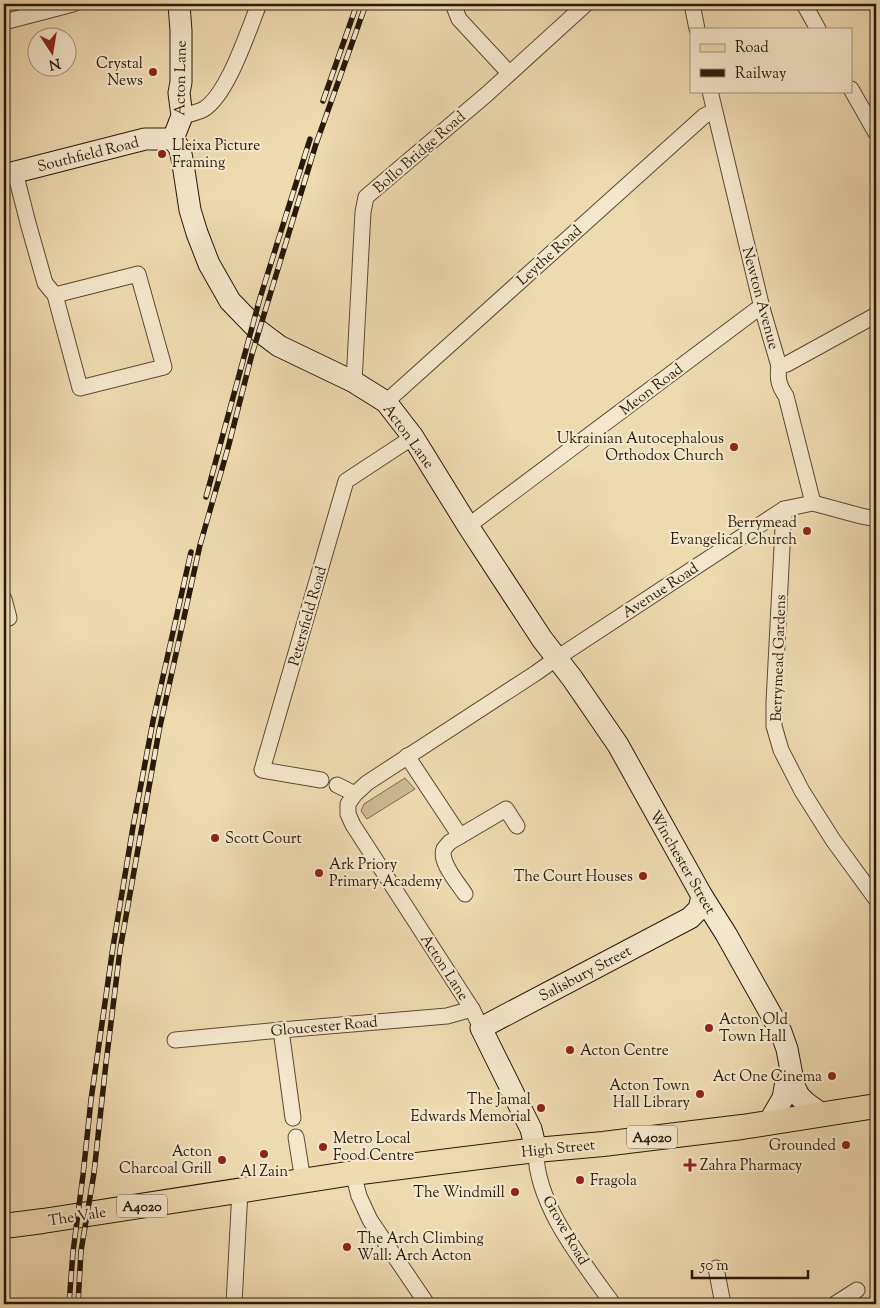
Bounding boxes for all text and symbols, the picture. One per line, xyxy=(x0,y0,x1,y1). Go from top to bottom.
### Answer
north arrow xyxy=(28,28,78,78)
legend xyxy=(690,28,852,92)
text: Road xyxy=(735,38,769,59)
street label: Acton Lane xyxy=(170,40,193,116)
text: N xyxy=(47,52,62,74)
place label: Crystal News xyxy=(96,54,143,92)
text: Railway xyxy=(735,64,787,85)
marker: Crystal News xyxy=(147,66,159,78)
street label: Bollo Bridge Road xyxy=(369,107,471,199)
street label: Southfield Road xyxy=(35,133,142,178)
place label: Lleixa Picture Framing xyxy=(172,136,260,174)
marker: Lleixa Picture Framing xyxy=(156,148,168,160)
street label: Leythe Road xyxy=(513,221,588,291)
street label: Newton Avenue xyxy=(736,245,783,352)
street label: Meon Road xyxy=(616,359,688,421)
street label: Acton Lane xyxy=(377,400,438,473)
place label: Ukrainian Autocephalous Orthodox Church xyxy=(557,429,724,467)
marker: Ukrainian Autocephalous Orthodox Church xyxy=(728,441,740,453)
place label: Berrymead Evangelical Church xyxy=(670,513,798,551)
marker: Berrymead Evangelical Church xyxy=(801,525,813,537)
street label: Avenue Road xyxy=(619,558,703,624)
street label: Petersfield Road xyxy=(284,564,333,669)
street label: Berrymead Gardens xyxy=(767,594,792,722)
street label: Winchester Street xyxy=(643,807,720,919)
place label: Scott Court xyxy=(225,829,302,850)
marker: Scott Court xyxy=(209,832,221,844)
place label: Ark Priory Primary Academy xyxy=(329,855,443,893)
marker: Ark Priory Primary Academy xyxy=(313,867,325,879)
place label: The Court Houses xyxy=(514,867,633,888)
marker: The Court Houses xyxy=(637,870,649,882)
street label: Acton Lane xyxy=(414,931,473,1005)
street label: Salisbury Street xyxy=(536,941,636,1008)
place label: Acton Old Town Hall xyxy=(719,1010,788,1048)
street label: Gloucester Road xyxy=(270,1012,379,1043)
marker: Acton Old Town Hall xyxy=(703,1022,715,1034)
place label: Acton Centre xyxy=(580,1041,669,1062)
marker: Acton Centre xyxy=(564,1044,576,1056)
place label: Act One Cinema xyxy=(713,1067,822,1088)
marker: Act One Cinema xyxy=(826,1070,838,1082)
place label: Acton Town Hall Library xyxy=(609,1076,691,1114)
marker: Acton Town Hall Library xyxy=(694,1088,706,1100)
place label: The Jamal Edwards Memorial xyxy=(411,1090,531,1128)
marker: The Jamal Edwards Memorial xyxy=(535,1102,547,1114)
road number: A4020 xyxy=(627,1126,677,1148)
place label: Metro Local Food Centre xyxy=(333,1129,414,1167)
street label: High Street xyxy=(520,1135,596,1164)
place label: Grounded xyxy=(769,1136,837,1157)
marker: Grounded xyxy=(840,1139,852,1151)
marker: Metro Local Food Centre xyxy=(317,1141,329,1153)
place label: Acton Charcoal Grill xyxy=(119,1142,212,1180)
marker: Al Zain xyxy=(258,1148,270,1160)
marker: Acton Charcoal Grill xyxy=(216,1154,228,1166)
place label: Zahra Pharmacy xyxy=(700,1156,803,1177)
marker: Zahra Pharmacy xyxy=(684,1159,696,1171)
place label: Al Zain xyxy=(240,1162,288,1183)
place label: Fragola xyxy=(590,1171,637,1192)
marker: Fragola xyxy=(574,1174,586,1186)
place label: The Windmill xyxy=(413,1183,505,1204)
marker: The Windmill xyxy=(509,1186,521,1198)
street label: Grove Road xyxy=(536,1192,593,1270)
road number: A4020 xyxy=(117,1194,167,1218)
street label: The Vale xyxy=(47,1203,108,1232)
place label: The Arch Climbing Wall: Arch Acton xyxy=(357,1229,484,1267)
marker: The Arch Climbing Wall: Arch Acton xyxy=(341,1241,353,1253)
scale bar xyxy=(692,1248,809,1280)
text: 50 m xyxy=(699,1256,729,1277)

